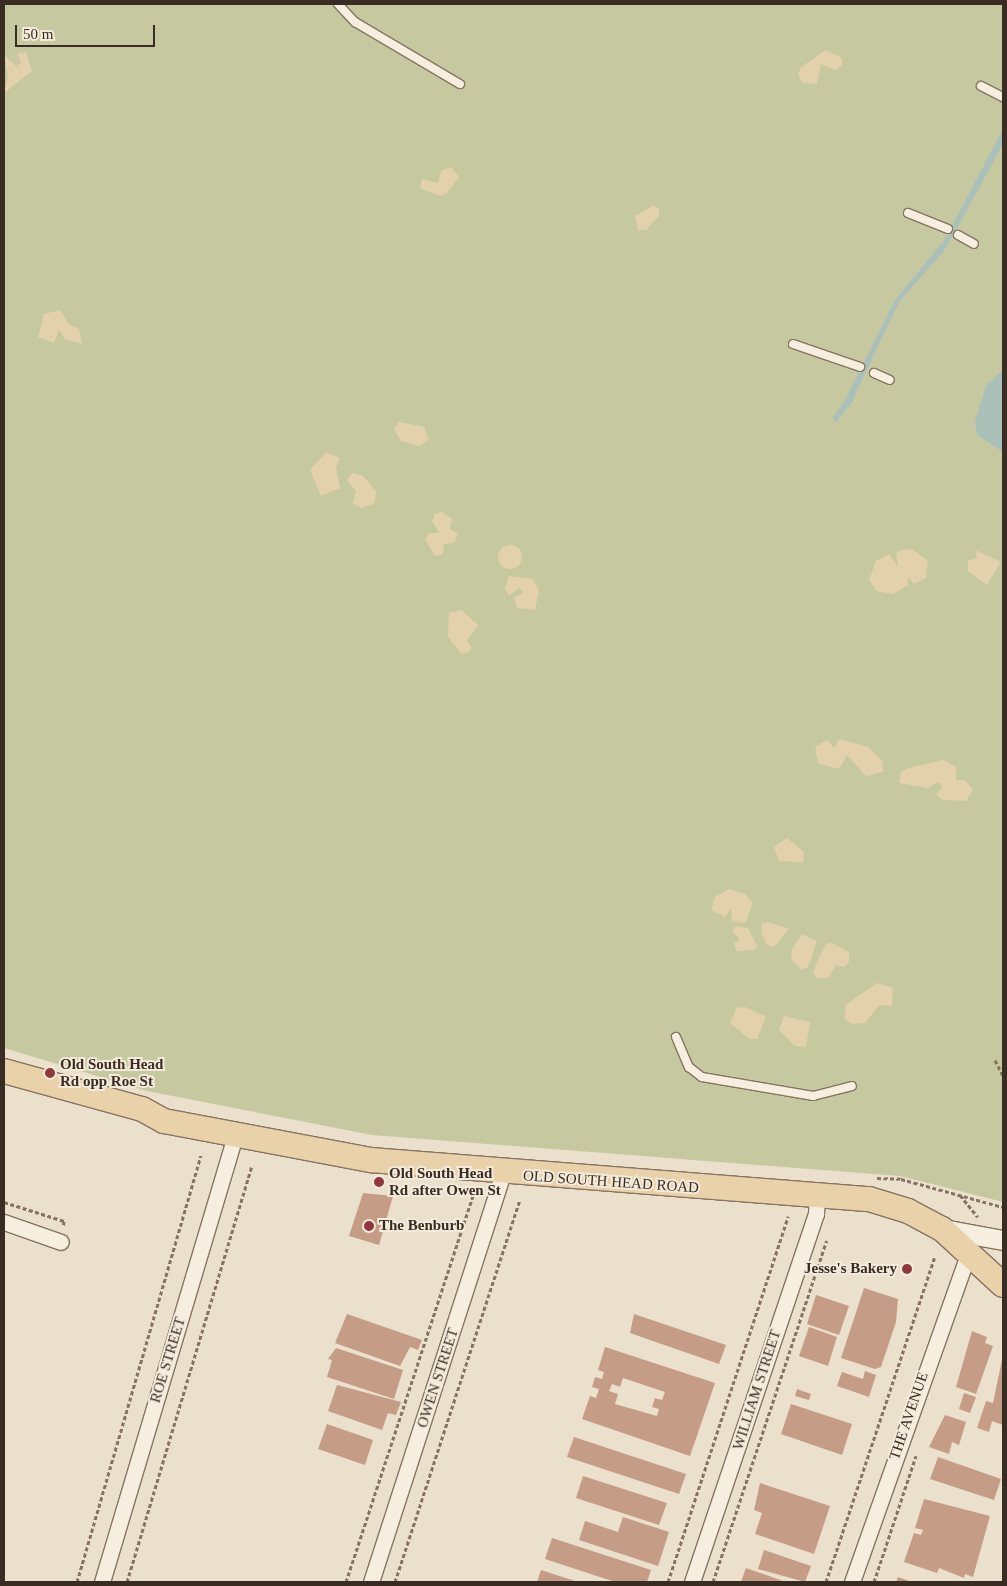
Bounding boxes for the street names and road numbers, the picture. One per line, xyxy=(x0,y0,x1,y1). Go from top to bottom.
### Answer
street label: OLD SOUTH HEAD ROAD xyxy=(522,1167,700,1197)
street label: ROE STREET xyxy=(146,1315,190,1405)
street label: OWEN STREET xyxy=(413,1326,463,1430)
street label: WILLIAM STREET xyxy=(729,1328,785,1452)
street label: THE AVENUE xyxy=(885,1369,933,1463)

